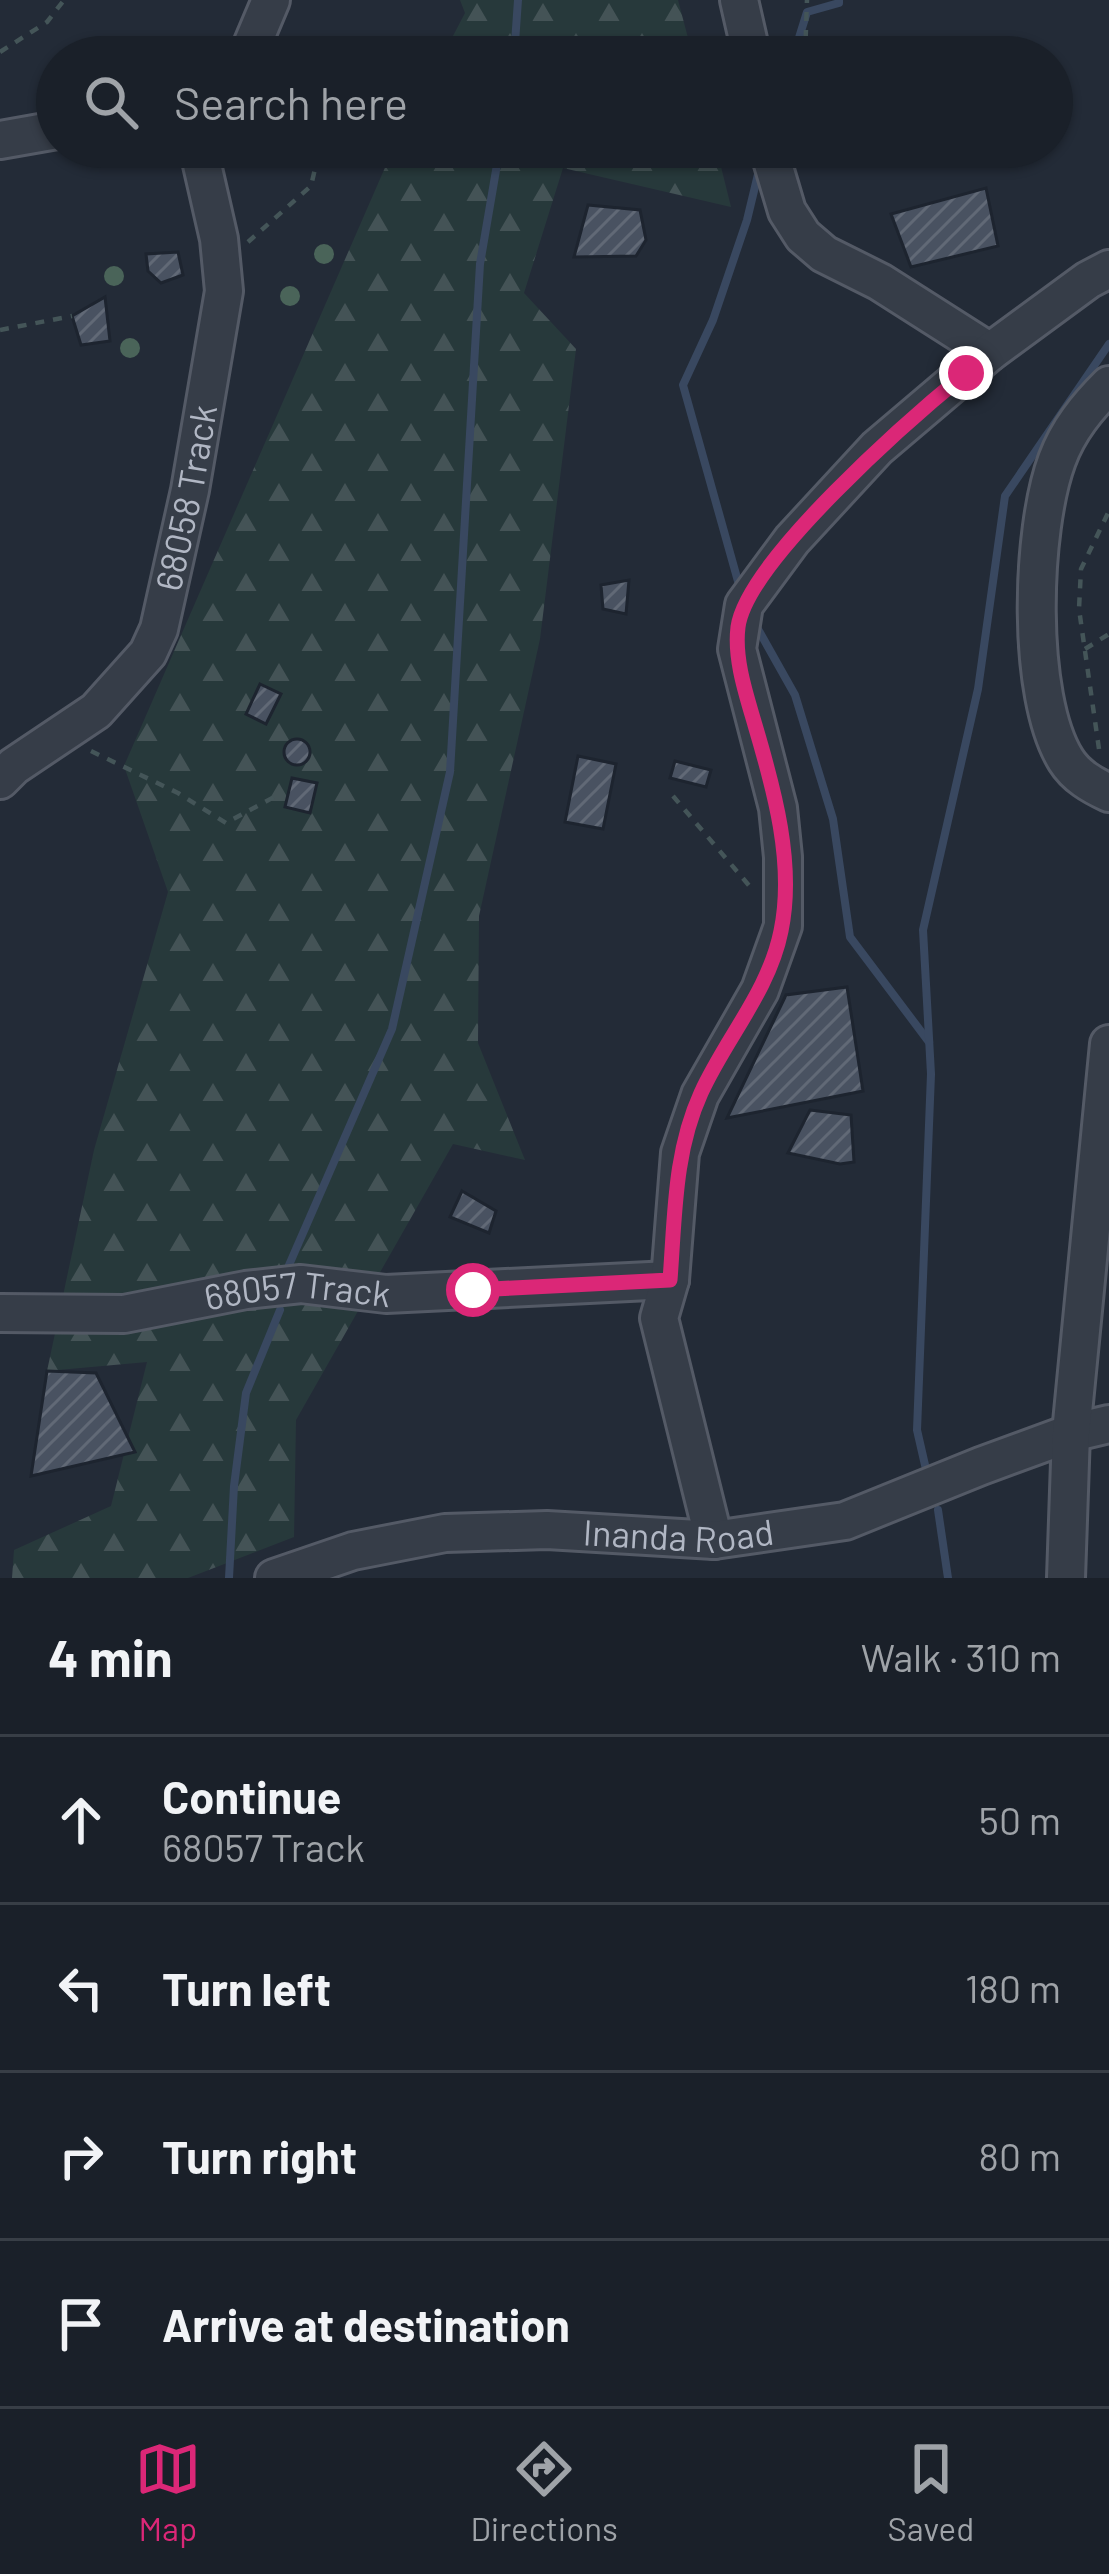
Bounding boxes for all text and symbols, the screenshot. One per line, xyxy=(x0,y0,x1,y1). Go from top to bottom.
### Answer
search box xyxy=(36,36,1073,168)
icon: search xyxy=(78,69,144,135)
text: Search here xyxy=(174,75,408,129)
route end xyxy=(939,346,993,400)
street label: 68058 Track xyxy=(145,401,224,595)
street label: 68057 Track xyxy=(200,1261,393,1318)
route start xyxy=(446,1263,500,1317)
street label: Inanda Road xyxy=(582,1509,776,1560)
text: 4 min xyxy=(48,1626,173,1687)
text: Walk · 310 m xyxy=(861,1633,1061,1680)
text: Continue xyxy=(162,1769,341,1823)
icon: ahead xyxy=(48,1787,114,1853)
text: 50 m xyxy=(979,1796,1061,1843)
text: 68057 Track xyxy=(162,1823,365,1870)
icon: left xyxy=(48,1955,114,2021)
text: Turn left xyxy=(162,1961,331,2015)
text: 180 m xyxy=(965,1964,1061,2011)
icon: right xyxy=(48,2123,114,2189)
text: Turn right xyxy=(162,2129,357,2183)
text: 80 m xyxy=(979,2132,1061,2179)
icon: arrive xyxy=(48,2291,114,2357)
text: Arrive at destination xyxy=(162,2297,570,2351)
tab: Map xyxy=(135,2436,201,2548)
tab: Directions xyxy=(470,2436,618,2548)
tab: Saved xyxy=(888,2436,974,2548)

